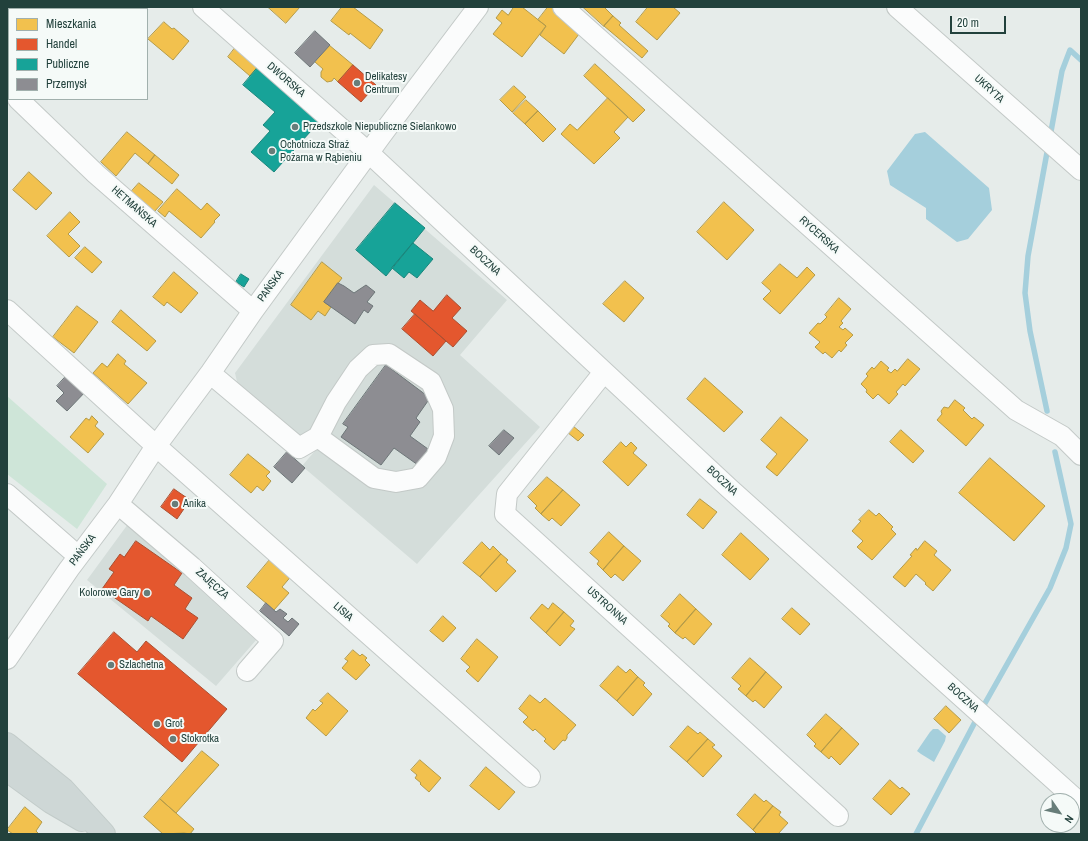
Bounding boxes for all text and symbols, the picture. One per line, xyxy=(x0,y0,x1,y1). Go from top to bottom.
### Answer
legend xyxy=(8,8,148,100)
scale bar xyxy=(952,8,1008,34)
text: 20 m xyxy=(957,15,979,31)
text: Mieszkania xyxy=(46,16,96,32)
text: Handel xyxy=(46,36,77,52)
text: Publiczne xyxy=(46,56,89,72)
street label: DWORSKA xyxy=(264,60,308,100)
place label: Delikatesy Centrum xyxy=(365,70,407,96)
street label: UKRYTA xyxy=(971,72,1007,106)
text: Przemysł xyxy=(46,76,86,92)
marker: Delikatesy Centrum xyxy=(352,78,362,88)
place label: Przedszkole Niepubliczne Sielankowo xyxy=(303,120,456,134)
marker: Przedszkole Niepubliczne Sielankowo xyxy=(290,122,300,132)
place label: Ochotnicza Straż Pożarna w Rąbieniu xyxy=(280,138,362,164)
marker: Ochotnicza Straż Pożarna w Rąbieniu xyxy=(267,146,277,156)
street label: HETMAŃSKA xyxy=(108,184,160,230)
street label: RYCERSKA xyxy=(796,214,842,256)
street label: BOCZNA xyxy=(467,243,503,279)
street label: PAŃSKA xyxy=(255,268,287,304)
street label: BOCZNA xyxy=(704,463,740,499)
place label: Anika xyxy=(183,497,206,511)
marker: Anika xyxy=(170,499,180,509)
street label: PAŃSKA xyxy=(67,532,99,568)
street label: ZAJĘCZA xyxy=(193,566,231,602)
street label: USTRONNA xyxy=(584,584,630,628)
place label: Kolorowe Gary xyxy=(79,586,139,600)
marker: Kolorowe Gary xyxy=(142,588,152,598)
street label: LISIA xyxy=(330,600,356,624)
place label: Szlachetna xyxy=(119,658,164,672)
marker: Szlachetna xyxy=(106,660,116,670)
street label: BOCZNA xyxy=(945,681,981,715)
place label: Grot xyxy=(165,717,183,731)
marker: Grot xyxy=(152,719,162,729)
place label: Stokrotka xyxy=(181,732,219,746)
marker: Stokrotka xyxy=(168,734,178,744)
north arrow xyxy=(1040,793,1080,833)
text: N xyxy=(1061,813,1077,826)

